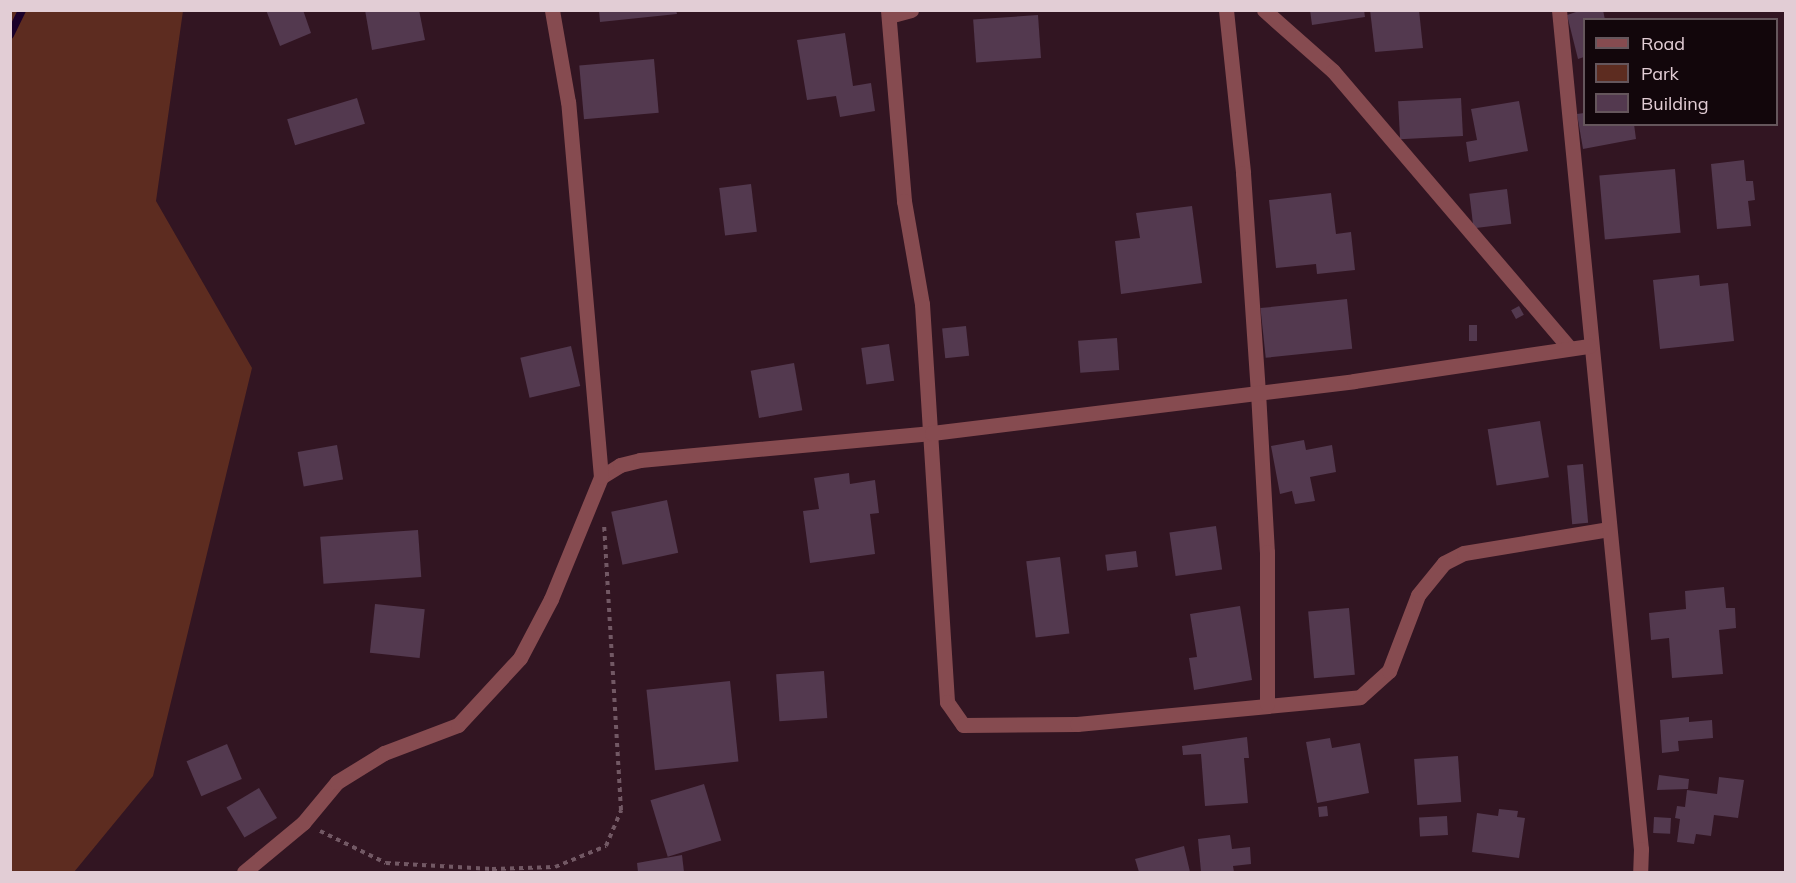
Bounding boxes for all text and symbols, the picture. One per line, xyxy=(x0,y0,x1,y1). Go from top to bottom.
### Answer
legend xyxy=(1583,18,1778,126)
text: Road xyxy=(1641,32,1685,55)
text: Park xyxy=(1641,62,1679,85)
text: Building xyxy=(1641,92,1709,115)

